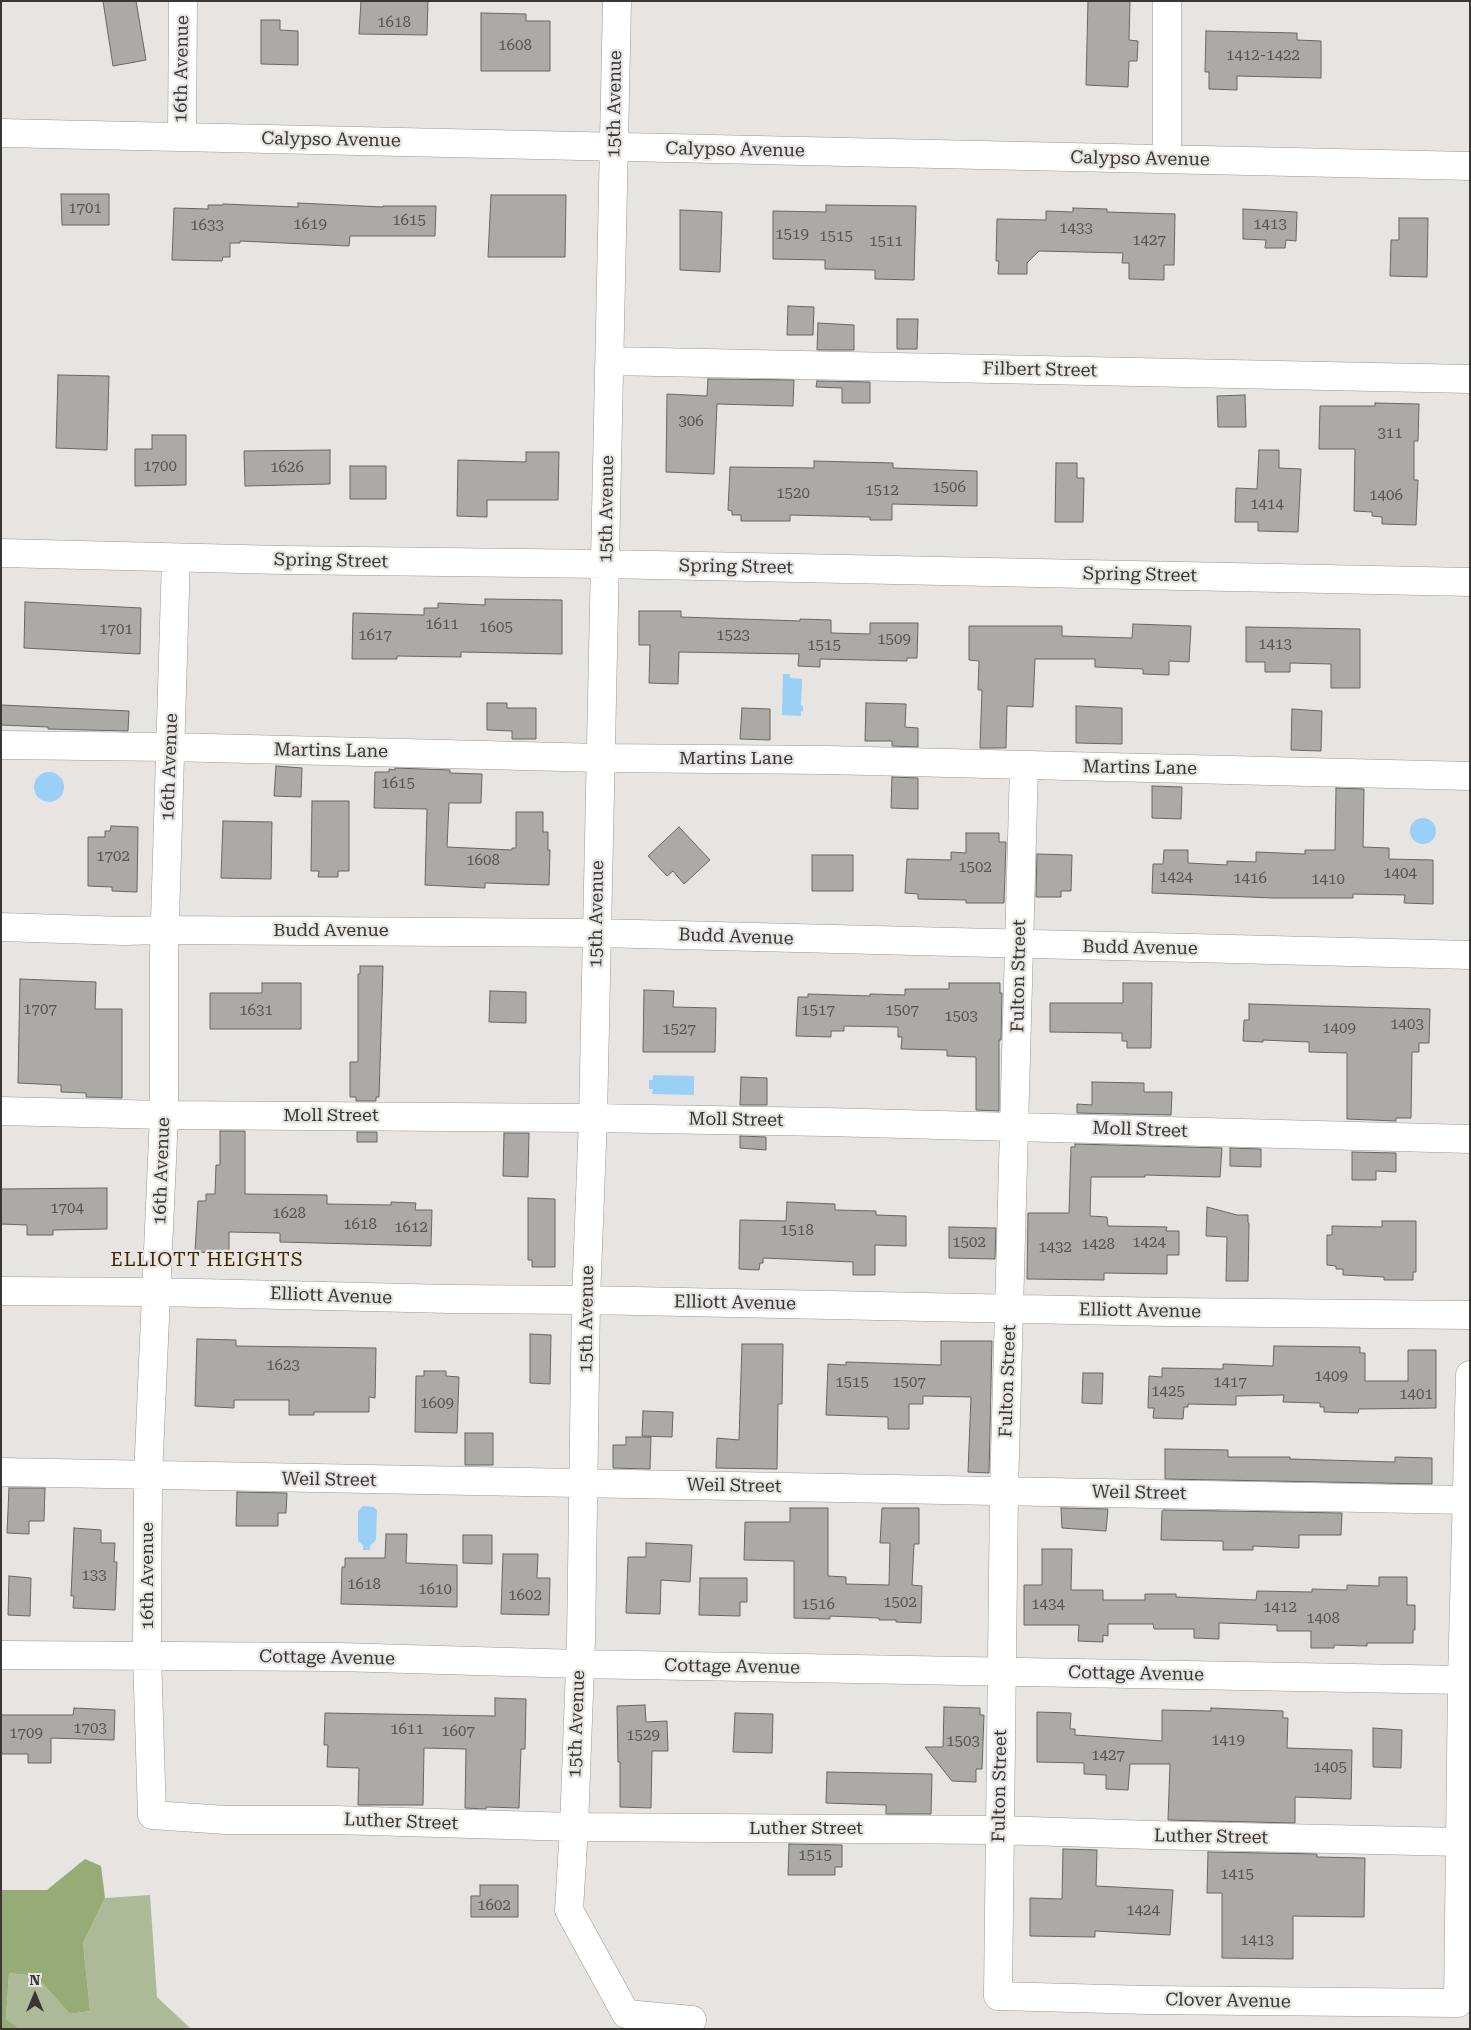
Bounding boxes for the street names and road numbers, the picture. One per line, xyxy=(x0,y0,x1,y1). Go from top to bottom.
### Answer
street label: 16th Avenue xyxy=(170,15,194,123)
street label: 15th Avenue xyxy=(603,50,627,158)
street label: Calypso Avenue xyxy=(261,128,401,152)
street label: Calypso Avenue xyxy=(665,138,805,162)
street label: Calypso Avenue xyxy=(1070,147,1210,171)
street label: Filbert Street xyxy=(983,358,1097,382)
street label: 15th Avenue xyxy=(595,455,619,563)
street label: Spring Street xyxy=(274,549,388,573)
street label: Spring Street xyxy=(679,555,793,579)
street label: Spring Street xyxy=(1083,563,1197,587)
street label: 16th Avenue xyxy=(157,713,183,821)
street label: Martins Lane xyxy=(274,739,388,763)
street label: Martins Lane xyxy=(679,748,793,770)
street label: Martins Lane xyxy=(1083,756,1197,780)
street label: 15th Avenue xyxy=(585,860,609,968)
street label: Fulton Street xyxy=(1007,919,1031,1033)
street label: Budd Avenue xyxy=(273,920,389,942)
street label: Budd Avenue xyxy=(678,924,794,950)
street label: Budd Avenue xyxy=(1082,936,1198,960)
street label: Moll Street xyxy=(283,1105,379,1127)
street label: Moll Street xyxy=(688,1108,784,1132)
street label: 16th Avenue xyxy=(149,1117,175,1225)
street label: Moll Street xyxy=(1092,1118,1188,1142)
street label: 15th Avenue xyxy=(575,1265,599,1373)
street label: Elliott Avenue xyxy=(270,1283,392,1309)
street label: Elliott Avenue xyxy=(674,1291,796,1315)
street label: Elliott Avenue xyxy=(1079,1299,1201,1323)
street label: Fulton Street xyxy=(995,1324,1021,1438)
street label: Weil Street xyxy=(281,1468,377,1492)
street label: Weil Street xyxy=(686,1474,782,1498)
street label: Weil Street xyxy=(1091,1481,1187,1505)
street label: 16th Avenue xyxy=(137,1522,159,1630)
street label: Cottage Avenue xyxy=(259,1646,395,1670)
street label: Cottage Avenue xyxy=(664,1655,800,1679)
street label: Cottage Avenue xyxy=(1068,1662,1204,1686)
street label: 15th Avenue xyxy=(564,1670,590,1778)
street label: Fulton Street xyxy=(988,1729,1012,1843)
street label: Luther Street xyxy=(344,1809,458,1835)
street label: Luther Street xyxy=(749,1818,863,1840)
street label: Luther Street xyxy=(1154,1825,1268,1849)
street label: Clover Avenue xyxy=(1165,1989,1291,2013)

